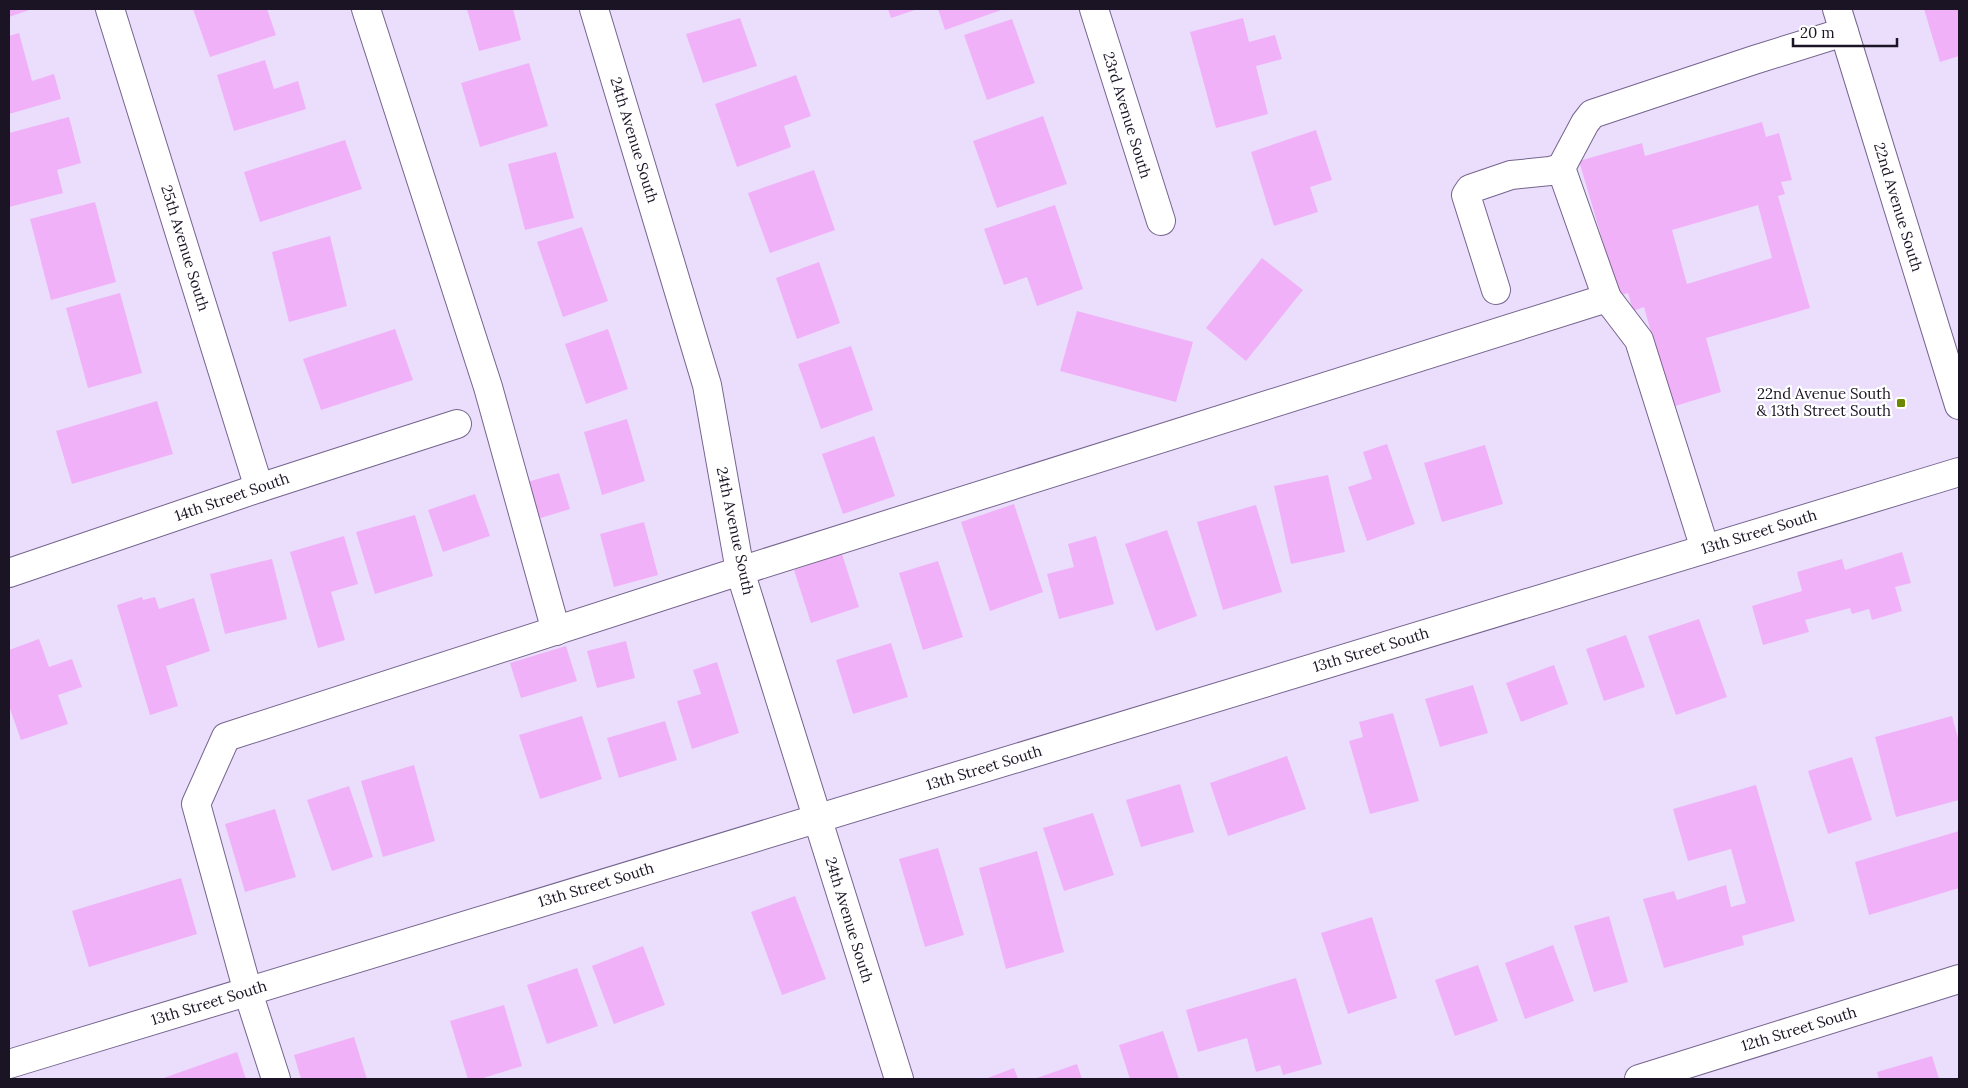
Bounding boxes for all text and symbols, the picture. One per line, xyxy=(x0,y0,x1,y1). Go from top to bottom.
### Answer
scale bar xyxy=(1793,15,1897,47)
text: 20 m xyxy=(1800,23,1835,42)
street label: 23rd Avenue South xyxy=(1099,49,1156,180)
street label: 24th Avenue South xyxy=(606,75,663,205)
street label: 22nd Avenue South xyxy=(1870,140,1927,274)
street label: 25th Avenue South xyxy=(157,183,214,313)
place label: 22nd Avenue South & 13th Street South xyxy=(1757,384,1891,420)
marker: 22nd Avenue South & 13th Street South xyxy=(1895,397,1907,409)
street label: 24th Avenue South xyxy=(713,465,758,597)
street label: 14th Street South xyxy=(172,468,292,525)
street label: 13th Street South xyxy=(1699,505,1819,558)
street label: 13th Street South xyxy=(1311,623,1431,676)
street label: 13th Street South xyxy=(924,741,1044,794)
street label: 24th Avenue South xyxy=(821,855,878,985)
street label: 13th Street South xyxy=(536,858,656,911)
street label: 13th Street South xyxy=(149,976,269,1029)
street label: 12th Street South xyxy=(1739,1002,1859,1055)

